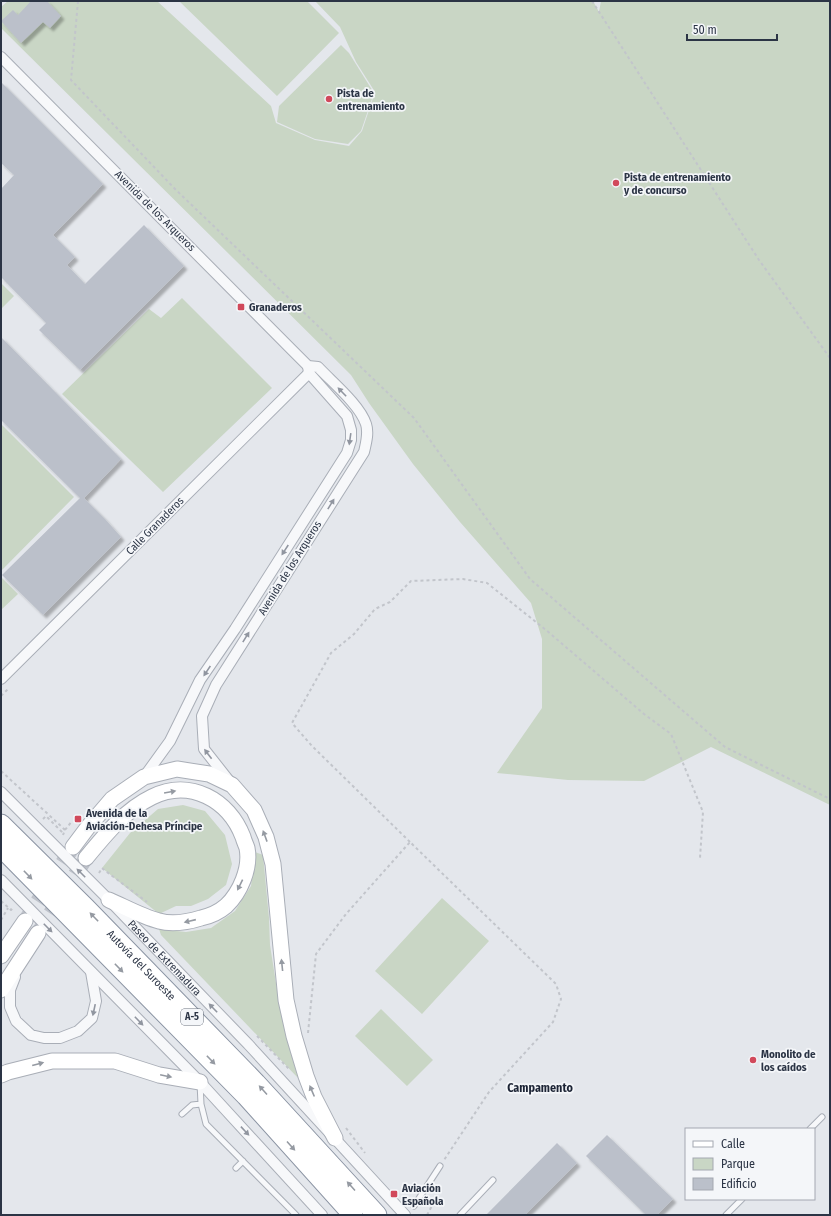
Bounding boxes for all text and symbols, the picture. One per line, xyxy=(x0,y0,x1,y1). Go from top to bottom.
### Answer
scale bar xyxy=(687,16,777,42)
text: 50 m xyxy=(693,23,717,37)
place label: Pista de entrenamiento xyxy=(337,87,405,113)
marker: Pista de entrenamiento xyxy=(324,94,334,104)
street label: Avenida de los Arqueros xyxy=(112,168,198,254)
place label: Pista de entrenamiento y de concurso xyxy=(623,171,731,197)
marker: Pista de entrenamiento y de concurso xyxy=(611,178,621,188)
place label: Granaderos xyxy=(249,301,302,314)
marker: Granaderos xyxy=(236,302,246,312)
one-way arrow xyxy=(337,387,347,397)
one-way arrow xyxy=(347,432,353,445)
street label: Calle Granaderos xyxy=(123,494,187,558)
one-way arrow xyxy=(327,499,335,509)
street label: Avenida de los Arqueros xyxy=(256,518,324,618)
one-way arrow xyxy=(281,545,289,555)
one-way arrow xyxy=(243,632,250,643)
one-way arrow xyxy=(203,665,210,677)
one-way arrow xyxy=(204,749,213,760)
one-way arrow xyxy=(164,788,176,794)
place label: Avenida de la Aviación-Dehesa Príncipe xyxy=(85,807,203,833)
marker: Avenida de la Aviación-Dehesa Príncipe xyxy=(73,814,83,824)
one-way arrow xyxy=(262,830,268,842)
one-way arrow xyxy=(76,868,86,878)
one-way arrow xyxy=(23,870,33,880)
one-way arrow xyxy=(237,879,243,890)
one-way arrow xyxy=(90,912,99,922)
street label: Paseo de Extremadura xyxy=(125,917,204,998)
one-way arrow xyxy=(184,919,196,925)
one-way arrow xyxy=(43,923,53,933)
street label: Autovía del Suroeste xyxy=(104,927,178,1003)
one-way arrow xyxy=(279,959,285,971)
one-way arrow xyxy=(115,963,124,973)
one-way arrow xyxy=(208,1003,218,1013)
one-way arrow xyxy=(90,1004,96,1016)
road number: A-5 xyxy=(181,1009,203,1025)
one-way arrow xyxy=(134,1016,144,1026)
place label: Monolito de los caídos xyxy=(761,1048,816,1074)
one-way arrow xyxy=(206,1055,215,1065)
marker: Monolito de los caídos xyxy=(748,1055,758,1065)
one-way arrow xyxy=(33,1061,45,1067)
one-way arrow xyxy=(159,1074,172,1080)
district label: Campamento xyxy=(507,1081,573,1095)
one-way arrow xyxy=(308,1084,314,1096)
one-way arrow xyxy=(258,1085,268,1095)
one-way arrow xyxy=(241,1126,250,1137)
legend xyxy=(685,1128,815,1200)
text: Calle xyxy=(721,1137,745,1151)
one-way arrow xyxy=(286,1141,295,1151)
text: Parque xyxy=(721,1157,755,1171)
text: Edificio xyxy=(721,1177,757,1191)
one-way arrow xyxy=(346,1181,355,1191)
place label: Aviación Española xyxy=(401,1182,444,1208)
marker: Aviación Española xyxy=(389,1189,399,1199)

